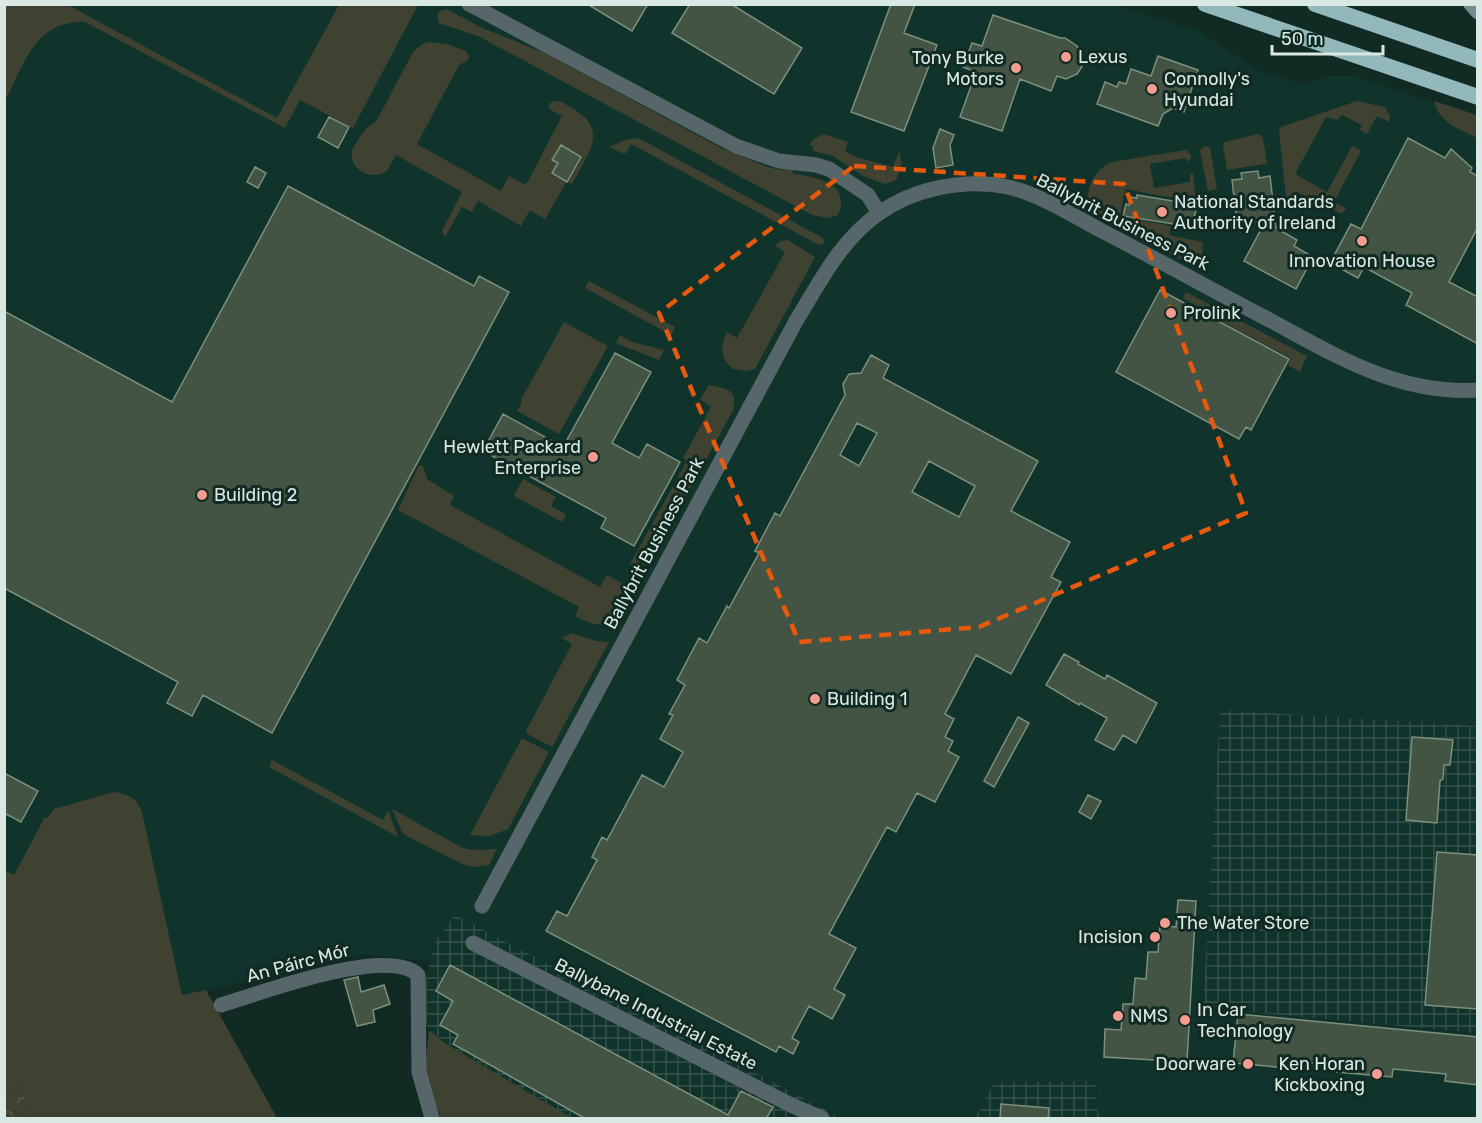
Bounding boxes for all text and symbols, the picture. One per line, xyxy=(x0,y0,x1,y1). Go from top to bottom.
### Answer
scale bar xyxy=(1272,18,1383,56)
text: 50 m xyxy=(1281,28,1324,50)
place label: Lexus xyxy=(1078,46,1128,68)
place label: Tony Burke Motors xyxy=(912,47,1004,90)
marker: Lexus xyxy=(1059,50,1073,64)
marker: Tony Burke Motors xyxy=(1009,61,1023,75)
place label: Connolly's Hyundai xyxy=(1164,68,1250,111)
marker: Connolly's Hyundai xyxy=(1145,82,1159,96)
street label: Ballybrit Business Park xyxy=(1033,169,1214,276)
place label: National Standards Authority of Ireland xyxy=(1174,191,1336,234)
marker: National Standards Authority of Ireland xyxy=(1155,205,1169,219)
marker: Innovation House xyxy=(1355,234,1369,248)
place label: Innovation House xyxy=(1289,250,1435,272)
place label: Prolink xyxy=(1183,302,1241,324)
marker: Prolink xyxy=(1164,306,1178,320)
place label: Hewlett Packard Enterprise xyxy=(443,436,581,479)
marker: Hewlett Packard Enterprise xyxy=(586,450,600,464)
street label: Ballybrit Business Park xyxy=(599,453,709,633)
place label: Building 2 xyxy=(214,484,297,506)
marker: Building 2 xyxy=(195,488,209,502)
place label: Building 1 xyxy=(827,688,907,710)
marker: Building 1 xyxy=(808,692,822,706)
place label: The Water Store xyxy=(1177,912,1309,934)
marker: The Water Store xyxy=(1158,916,1172,930)
place label: Incision xyxy=(1078,926,1143,948)
marker: Incision xyxy=(1148,930,1162,944)
street label: An Páirc Mór xyxy=(244,939,352,987)
street label: Ballybane Industrial Estate xyxy=(551,953,761,1075)
place label: In Car Technology xyxy=(1197,999,1293,1042)
place label: NMS xyxy=(1130,1005,1168,1027)
marker: NMS xyxy=(1111,1009,1125,1023)
marker: In Car Technology xyxy=(1178,1013,1192,1027)
place label: Doorware xyxy=(1155,1053,1236,1075)
place label: Ken Horan Kickboxing xyxy=(1274,1053,1365,1096)
marker: Doorware xyxy=(1241,1057,1255,1071)
marker: Ken Horan Kickboxing xyxy=(1370,1067,1384,1081)

